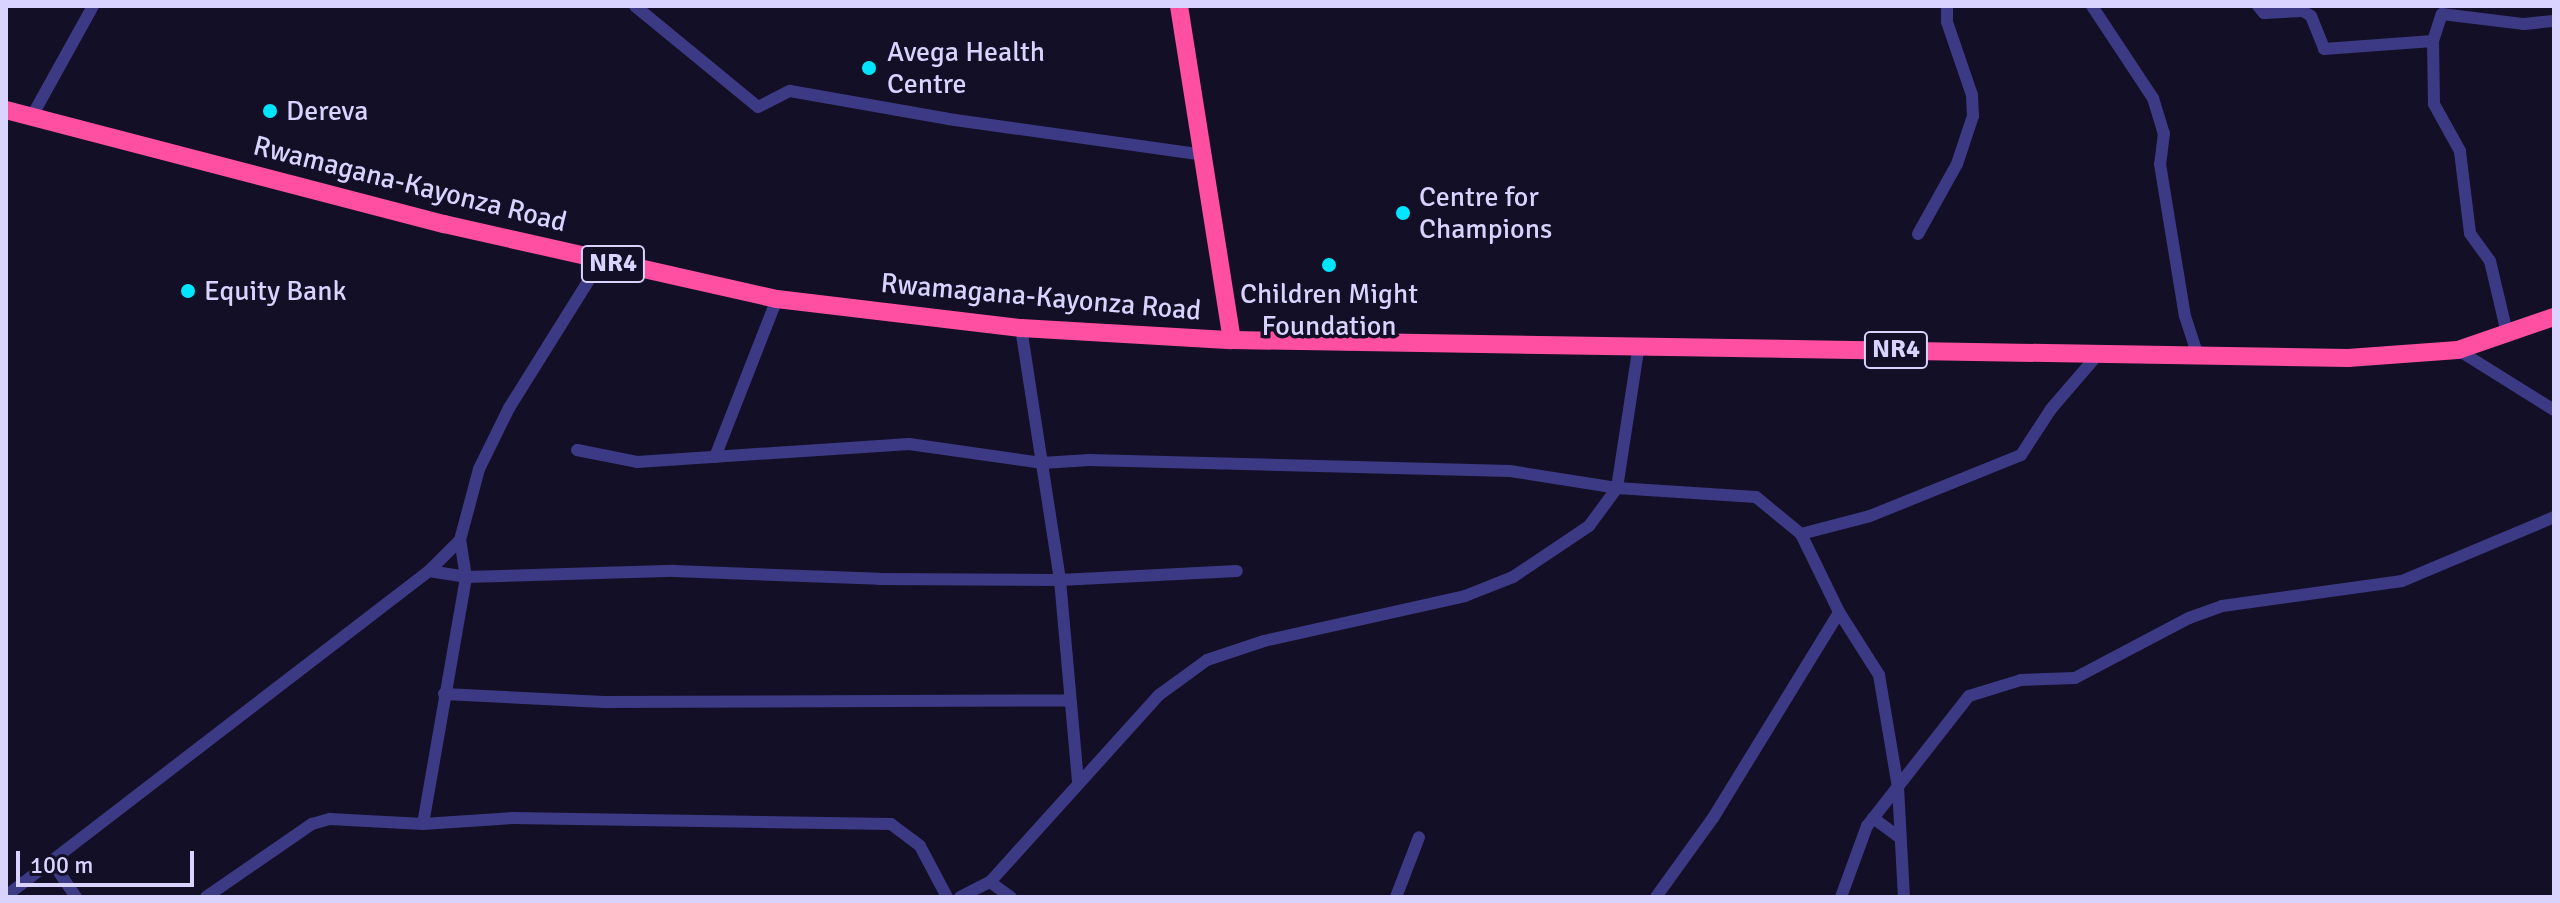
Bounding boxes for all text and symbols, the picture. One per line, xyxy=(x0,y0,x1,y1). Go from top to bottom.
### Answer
place label: Avega Health Centre xyxy=(887,35,1045,101)
marker: Avega Health Centre xyxy=(858,57,880,79)
place label: Dereva xyxy=(286,94,369,128)
marker: Dereva xyxy=(261,102,279,120)
street label: Rwamagana-Kayonza Road xyxy=(250,129,570,239)
place label: Centre for Champions xyxy=(1419,180,1552,246)
marker: Centre for Champions xyxy=(1394,204,1412,222)
road number: NR4 xyxy=(579,242,647,286)
marker: Children Might Foundation xyxy=(1320,256,1338,274)
street label: Rwamagana-Kayonza Road xyxy=(879,266,1203,328)
place label: Equity Bank xyxy=(204,274,347,308)
place label: Children Might Foundation xyxy=(1240,277,1418,343)
marker: Equity Bank xyxy=(179,282,197,300)
road number: NR4 xyxy=(1862,328,1930,372)
scale bar xyxy=(20,835,198,885)
text: 100 m xyxy=(30,850,93,880)

